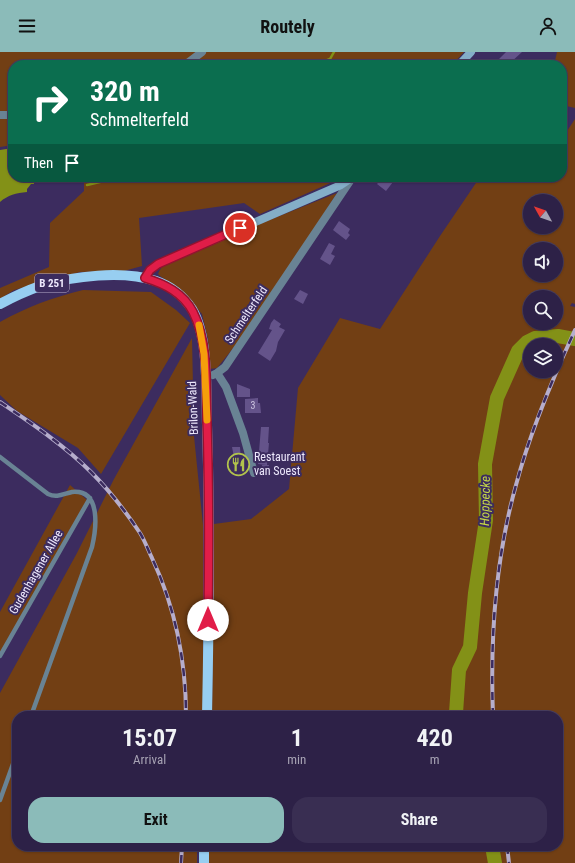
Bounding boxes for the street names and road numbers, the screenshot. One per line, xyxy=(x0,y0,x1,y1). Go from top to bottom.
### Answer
road number: B 251 xyxy=(35,274,69,292)
street label: Schmelterfeld xyxy=(222,284,270,346)
street label: Brilon-Wald xyxy=(185,381,201,435)
street label: Gudenhagener Allee xyxy=(6,527,66,617)

